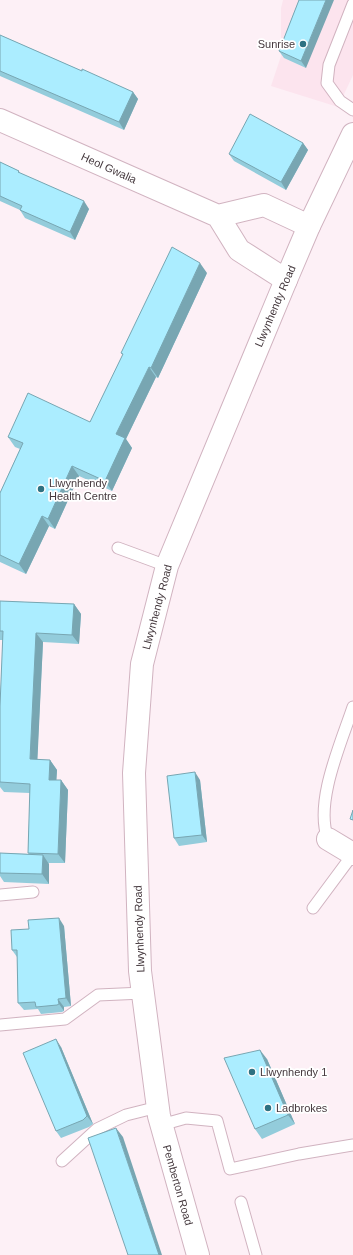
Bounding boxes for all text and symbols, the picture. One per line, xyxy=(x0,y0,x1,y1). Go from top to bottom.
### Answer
place label: Sunrise xyxy=(258,38,295,50)
marker: Sunrise xyxy=(298,39,308,49)
street label: Heol Gwalia xyxy=(79,150,139,186)
street label: Llwynhendy Road xyxy=(252,263,298,349)
place label: Llwynhendy Health Centre xyxy=(49,477,117,502)
marker: Llwynhendy Health Centre xyxy=(36,484,46,494)
street label: Llwynhendy Road xyxy=(140,563,174,651)
street label: Llwynhendy Road xyxy=(131,885,147,973)
place label: Llwynhendy 1 xyxy=(260,1066,327,1078)
marker: Llwynhendy 1 xyxy=(247,1067,257,1077)
place label: Ladbrokes xyxy=(276,1102,328,1114)
marker: Ladbrokes xyxy=(263,1103,273,1113)
street label: Pemberton Road xyxy=(161,1143,195,1227)

